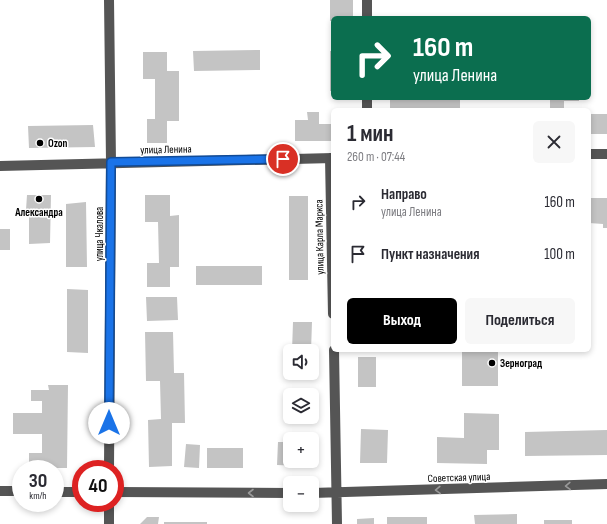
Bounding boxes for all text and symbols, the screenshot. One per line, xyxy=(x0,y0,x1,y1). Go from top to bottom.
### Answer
text: 160 m xyxy=(413,31,473,64)
icon: right xyxy=(347,32,399,84)
text: улица Ленина xyxy=(413,65,497,86)
text: 1 мин xyxy=(347,119,394,148)
button: close xyxy=(533,121,575,163)
place label: Ozon xyxy=(48,137,68,150)
marker: Ozon xyxy=(35,138,45,148)
pin xyxy=(266,142,300,176)
street label: улица Ленина xyxy=(140,143,192,156)
icon: arrive xyxy=(272,148,294,170)
text: 260 m · 07:44 xyxy=(347,149,405,165)
text: Направо xyxy=(381,185,427,204)
icon: right xyxy=(347,191,369,213)
text: 160 m xyxy=(544,193,575,212)
marker: Александра xyxy=(34,194,44,204)
street label: улица Карла Маркса xyxy=(312,199,327,275)
text: улица Ленина xyxy=(381,204,442,220)
place label: Александра xyxy=(14,206,63,219)
street label: улица Чкалова xyxy=(93,207,106,261)
icon: arrive xyxy=(347,243,369,265)
text: Пункт назначения xyxy=(381,245,479,264)
text: 100 m xyxy=(544,245,575,264)
button: Выход xyxy=(347,298,457,344)
button: Поделиться xyxy=(465,298,575,344)
map controls xyxy=(283,344,319,512)
button: sound xyxy=(283,344,319,380)
place label: Зерноград xyxy=(500,357,542,370)
marker: Зерноград xyxy=(487,358,497,368)
button: layers xyxy=(283,388,319,424)
position arrow xyxy=(88,402,130,444)
button: + xyxy=(283,432,319,468)
speed limit sign: 40 xyxy=(72,460,124,512)
text: 30 xyxy=(29,469,47,493)
street label: Советская улица xyxy=(428,470,491,485)
button: − xyxy=(283,476,319,512)
one-way arrow xyxy=(565,481,571,490)
one-way arrow xyxy=(435,486,441,494)
one-way arrow xyxy=(248,489,254,497)
text: km/h xyxy=(29,490,47,502)

